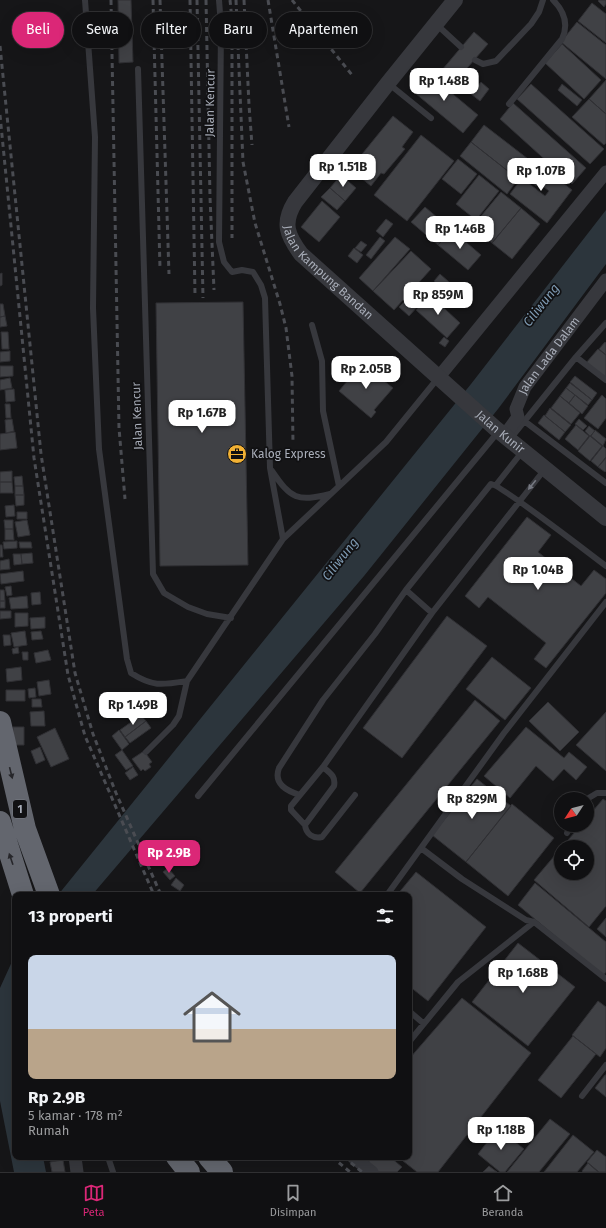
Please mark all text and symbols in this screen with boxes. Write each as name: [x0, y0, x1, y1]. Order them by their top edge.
chip: Beli: [12, 12, 64, 48]
chip: Sewa: [72, 12, 133, 48]
chip: Filter: [141, 12, 201, 48]
chip: Baru: [209, 12, 267, 48]
chip: Apartemen: [275, 12, 372, 48]
pin: Rp 1.48B: [403, 68, 485, 102]
street label: Jalan Kencur: [202, 69, 218, 137]
text: Rp 1.48B: [419, 73, 469, 88]
pin: Rp 1.51B: [302, 154, 384, 188]
pin: Rp 1.07B: [500, 158, 582, 192]
text: Rp 1.51B: [319, 159, 367, 174]
text: Rp 1.07B: [516, 163, 566, 178]
pin: Rp 1.46B: [419, 216, 501, 250]
text: Rp 1.46B: [435, 221, 485, 236]
street label: Jalan Kampung Bandan: [281, 225, 376, 322]
water label: Ciliwung: [520, 281, 562, 329]
pin: Rp 859M: [401, 282, 475, 316]
text: Rp 859M: [413, 287, 463, 302]
street label: Jalan Lada Dalam: [516, 314, 583, 397]
pin: Rp 2.05B: [325, 356, 407, 390]
text: Rp 2.05B: [340, 361, 392, 376]
street label: Jalan Kencur: [129, 381, 145, 450]
pin: Rp 1.67B: [161, 400, 243, 434]
text: Rp 1.67B: [178, 405, 227, 420]
street label: Jalan Kunir: [473, 407, 528, 457]
office icon: Kalog Express: [226, 443, 248, 465]
place label: Kalog Express: [251, 447, 326, 461]
one-way arrow: [527, 479, 536, 490]
water label: Ciliwung: [319, 535, 361, 583]
pin: Rp 1.04B: [497, 557, 579, 591]
text: Rp 1.04B: [513, 562, 563, 577]
pin: Rp 1.49B: [92, 692, 174, 726]
text: Rp 1.49B: [108, 697, 158, 712]
one-way arrow: [9, 767, 15, 779]
pin: Rp 829M: [435, 786, 509, 820]
text: Rp 829M: [447, 791, 497, 806]
north arrow: [554, 792, 594, 832]
map controls: [554, 792, 594, 880]
road number: 1: [13, 800, 27, 818]
pin: Rp 2.9B: [132, 840, 206, 874]
button: locate: [554, 840, 594, 880]
text: Rp 2.9B: [147, 845, 191, 860]
one-way arrow: [7, 852, 13, 864]
icon: filters: [374, 905, 396, 927]
text: 13 properti: [28, 906, 113, 927]
pin: Rp 1.68B: [482, 960, 564, 994]
text: Rp 1.68B: [498, 965, 548, 980]
icon: home: [176, 981, 248, 1053]
text: Rp 2.9B: [28, 1087, 85, 1108]
text: 5 kamar · 178 m²: [28, 1108, 123, 1123]
pin: Rp 1.18B: [460, 1117, 542, 1151]
text: Rp 1.18B: [477, 1122, 525, 1137]
text: Rumah: [28, 1123, 69, 1138]
tab: Peta: [83, 1182, 105, 1219]
tab: Disimpan: [270, 1182, 317, 1219]
tab: Beranda: [482, 1182, 523, 1219]

